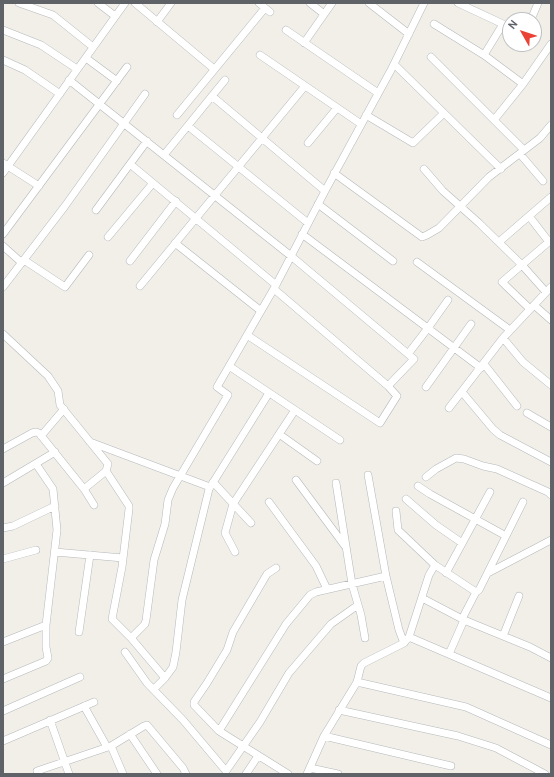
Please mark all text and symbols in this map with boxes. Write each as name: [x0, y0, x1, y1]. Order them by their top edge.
north arrow: [502, 12, 542, 52]
text: N: [506, 18, 521, 33]

